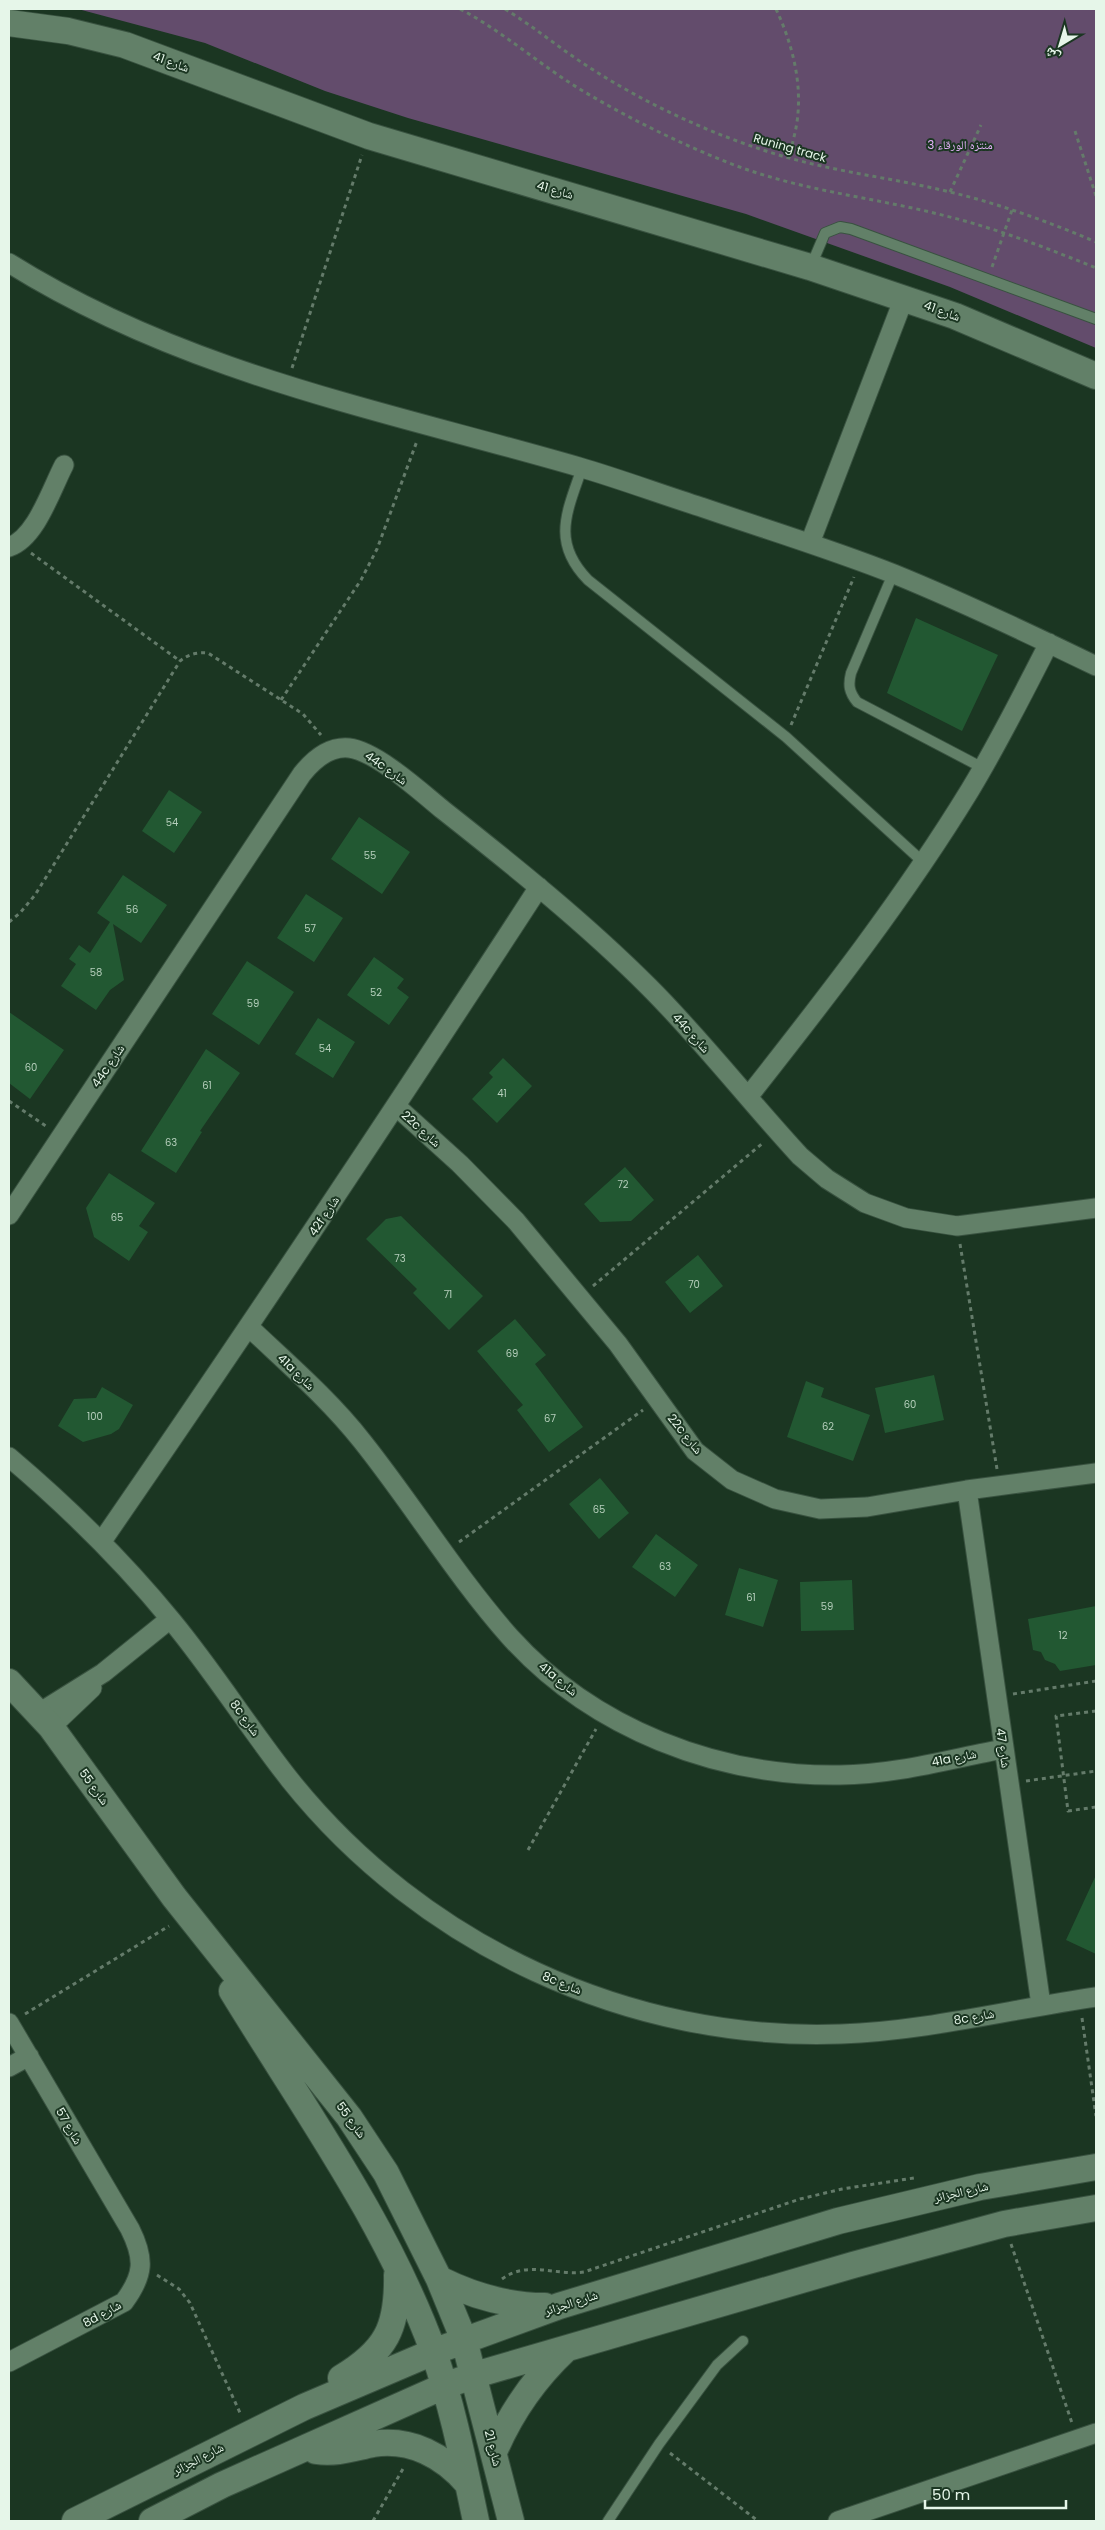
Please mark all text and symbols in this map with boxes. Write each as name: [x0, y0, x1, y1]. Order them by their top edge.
north arrow: [1035, 20, 1085, 70]
text: ش: [1040, 43, 1064, 68]
street label: شارع 41: [151, 47, 192, 76]
street label: Runing track: [752, 129, 829, 166]
park label: منتزه الورقاء 3: [927, 136, 993, 153]
street label: شارع 41: [535, 176, 576, 203]
street label: شارع 41: [922, 296, 963, 325]
street label: 44c شارع: [362, 747, 411, 788]
house number: 54: [166, 815, 178, 830]
house number: 55: [364, 848, 376, 863]
house number: 56: [126, 902, 138, 917]
house number: 57: [304, 921, 316, 936]
house number: 58: [90, 965, 102, 980]
house number: 52: [370, 985, 382, 1000]
house number: 59: [247, 996, 259, 1011]
street label: 44c شارع: [669, 1009, 714, 1056]
street label: 44c شارع: [87, 1041, 128, 1091]
house number: 54: [319, 1041, 331, 1056]
house number: 60: [25, 1060, 37, 1075]
house number: 61: [202, 1078, 212, 1093]
house number: 41: [497, 1086, 507, 1101]
street label: 22c شارع: [398, 1107, 445, 1151]
house number: 63: [165, 1135, 177, 1150]
house number: 72: [617, 1177, 629, 1192]
street label: 42f شارع: [304, 1192, 343, 1239]
house number: 65: [111, 1210, 123, 1225]
house number: 73: [394, 1251, 406, 1266]
house number: 70: [688, 1277, 700, 1292]
house number: 71: [444, 1287, 452, 1302]
house number: 69: [506, 1346, 518, 1361]
street label: 41a شارع: [274, 1350, 319, 1394]
house number: 60: [904, 1397, 916, 1412]
house number: 100: [87, 1409, 103, 1424]
street label: 22c شارع: [664, 1410, 707, 1457]
house number: 67: [544, 1411, 556, 1426]
house number: 62: [822, 1419, 834, 1434]
house number: 65: [593, 1502, 605, 1517]
house number: 63: [659, 1559, 671, 1574]
house number: 61: [746, 1590, 756, 1605]
house number: 59: [821, 1599, 833, 1614]
house number: 12: [1059, 1628, 1068, 1643]
street label: 41a شارع: [535, 1658, 581, 1700]
street label: 8c شارع: [227, 1696, 264, 1739]
street label: شارع 47: [992, 1727, 1015, 1769]
street label: 41a شارع: [930, 1745, 978, 1770]
street label: شارع 55: [75, 1765, 113, 1808]
street label: 8c شارع: [540, 1967, 584, 1998]
street label: 8c شارع: [952, 2005, 996, 2028]
street label: شارع 55: [332, 2098, 370, 2141]
street label: شارع 57: [52, 2104, 87, 2147]
street label: شارع الجزائر: [931, 2177, 990, 2206]
street label: شارع الجزائر: [541, 2286, 600, 2319]
street label: 8d شارع: [79, 2296, 124, 2331]
street label: شارع 21: [481, 2428, 506, 2468]
street label: شارع الجزائر: [168, 2438, 226, 2479]
scale bar: [925, 2478, 1066, 2510]
text: 50 m: [932, 2484, 970, 2505]

